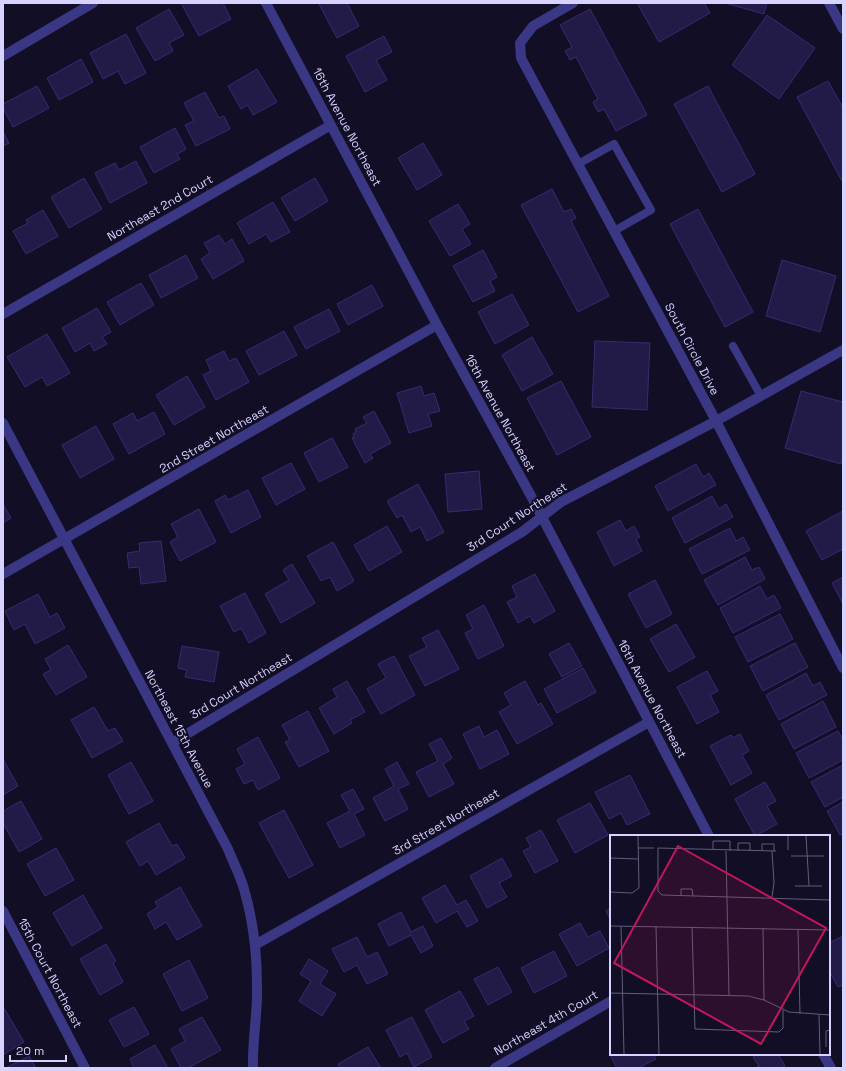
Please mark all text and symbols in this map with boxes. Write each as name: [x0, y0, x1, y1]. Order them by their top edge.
street label: 16th Avenue Northeast: [309, 65, 385, 189]
street label: Northeast 2nd Court: [104, 171, 216, 245]
street label: South Circle Drive: [661, 300, 723, 398]
street label: 16th Avenue Northeast: [461, 351, 539, 475]
street label: 2nd Street Northeast: [156, 401, 272, 477]
street label: 3rd Court Northeast: [464, 479, 570, 555]
street label: 16th Avenue Northeast: [614, 637, 690, 761]
street label: 3rd Court Northeast: [187, 649, 295, 723]
street label: Northeast 15th Avenue: [141, 667, 217, 791]
street label: 3rd Street Northeast: [390, 785, 502, 859]
inset map: [610, 835, 830, 1055]
street label: 15th Court Northeast: [14, 915, 86, 1031]
street label: Northeast 4th Court: [491, 987, 601, 1059]
scale bar: [10, 1037, 66, 1063]
text: 20 m: [16, 1043, 44, 1059]

